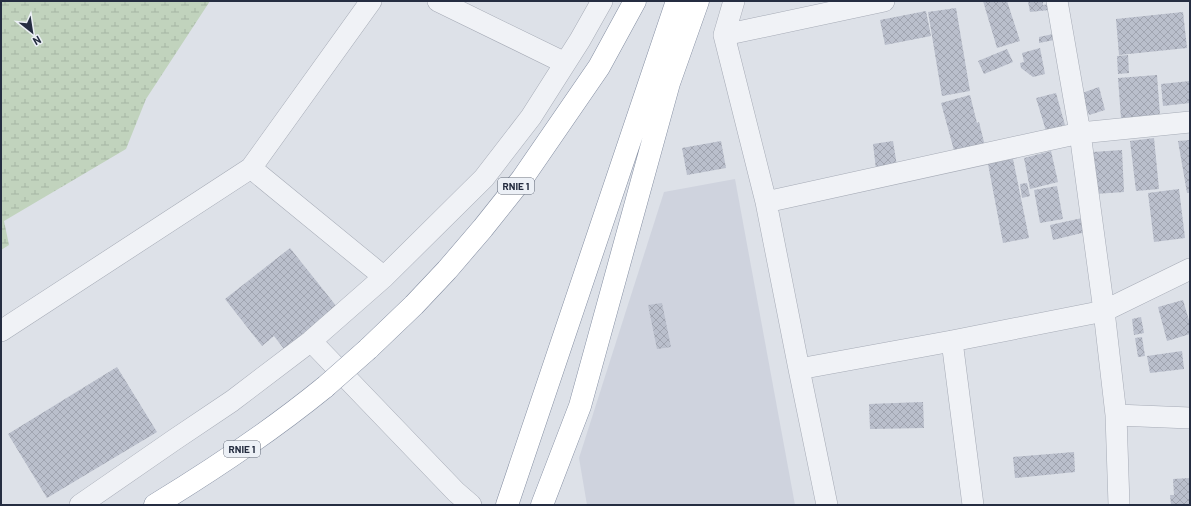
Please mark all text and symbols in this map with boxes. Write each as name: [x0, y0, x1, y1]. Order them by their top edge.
north arrow: [12, 12, 52, 52]
text: N: [31, 34, 44, 49]
road number: RNIE 1: [498, 178, 534, 194]
road number: RNIE 1: [224, 441, 260, 457]

